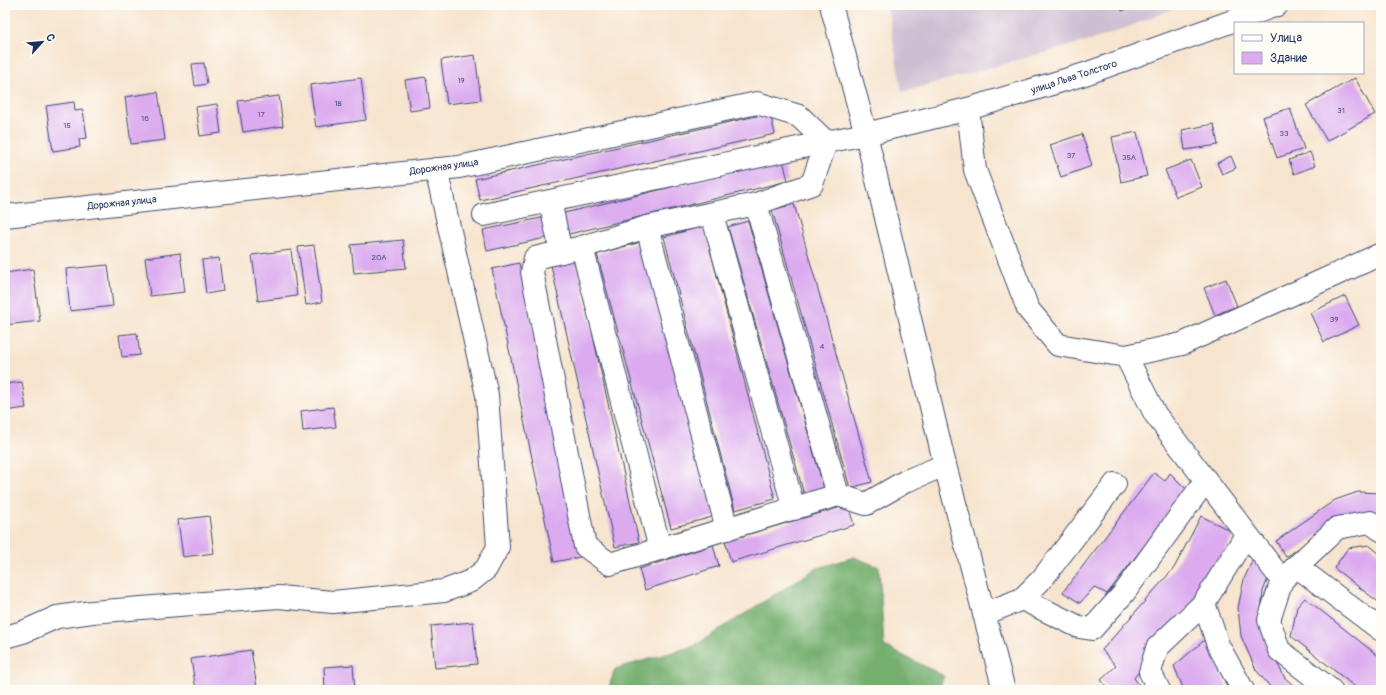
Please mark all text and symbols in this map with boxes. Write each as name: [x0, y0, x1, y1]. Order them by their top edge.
north arrow: [22, 22, 62, 62]
legend: [1234, 22, 1364, 74]
text: Улица: [1270, 31, 1302, 46]
text: С: [43, 32, 58, 44]
text: Здание: [1270, 51, 1307, 66]
street label: улица Льва Толстого: [1029, 57, 1119, 97]
house number: 19: [457, 76, 465, 85]
house number: 18: [334, 99, 342, 108]
house number: 31: [1337, 106, 1345, 115]
house number: 17: [257, 110, 265, 119]
house number: 16: [141, 114, 149, 123]
house number: 15: [63, 121, 71, 130]
house number: 33: [1280, 129, 1289, 138]
house number: 37: [1067, 151, 1076, 160]
house number: 35А: [1122, 153, 1136, 162]
street label: Дорожная улица: [408, 156, 479, 178]
street label: Дорожная улица: [86, 193, 157, 213]
house number: 20А: [371, 253, 387, 262]
house number: 39: [1330, 315, 1338, 324]
house number: 4: [820, 342, 825, 351]

